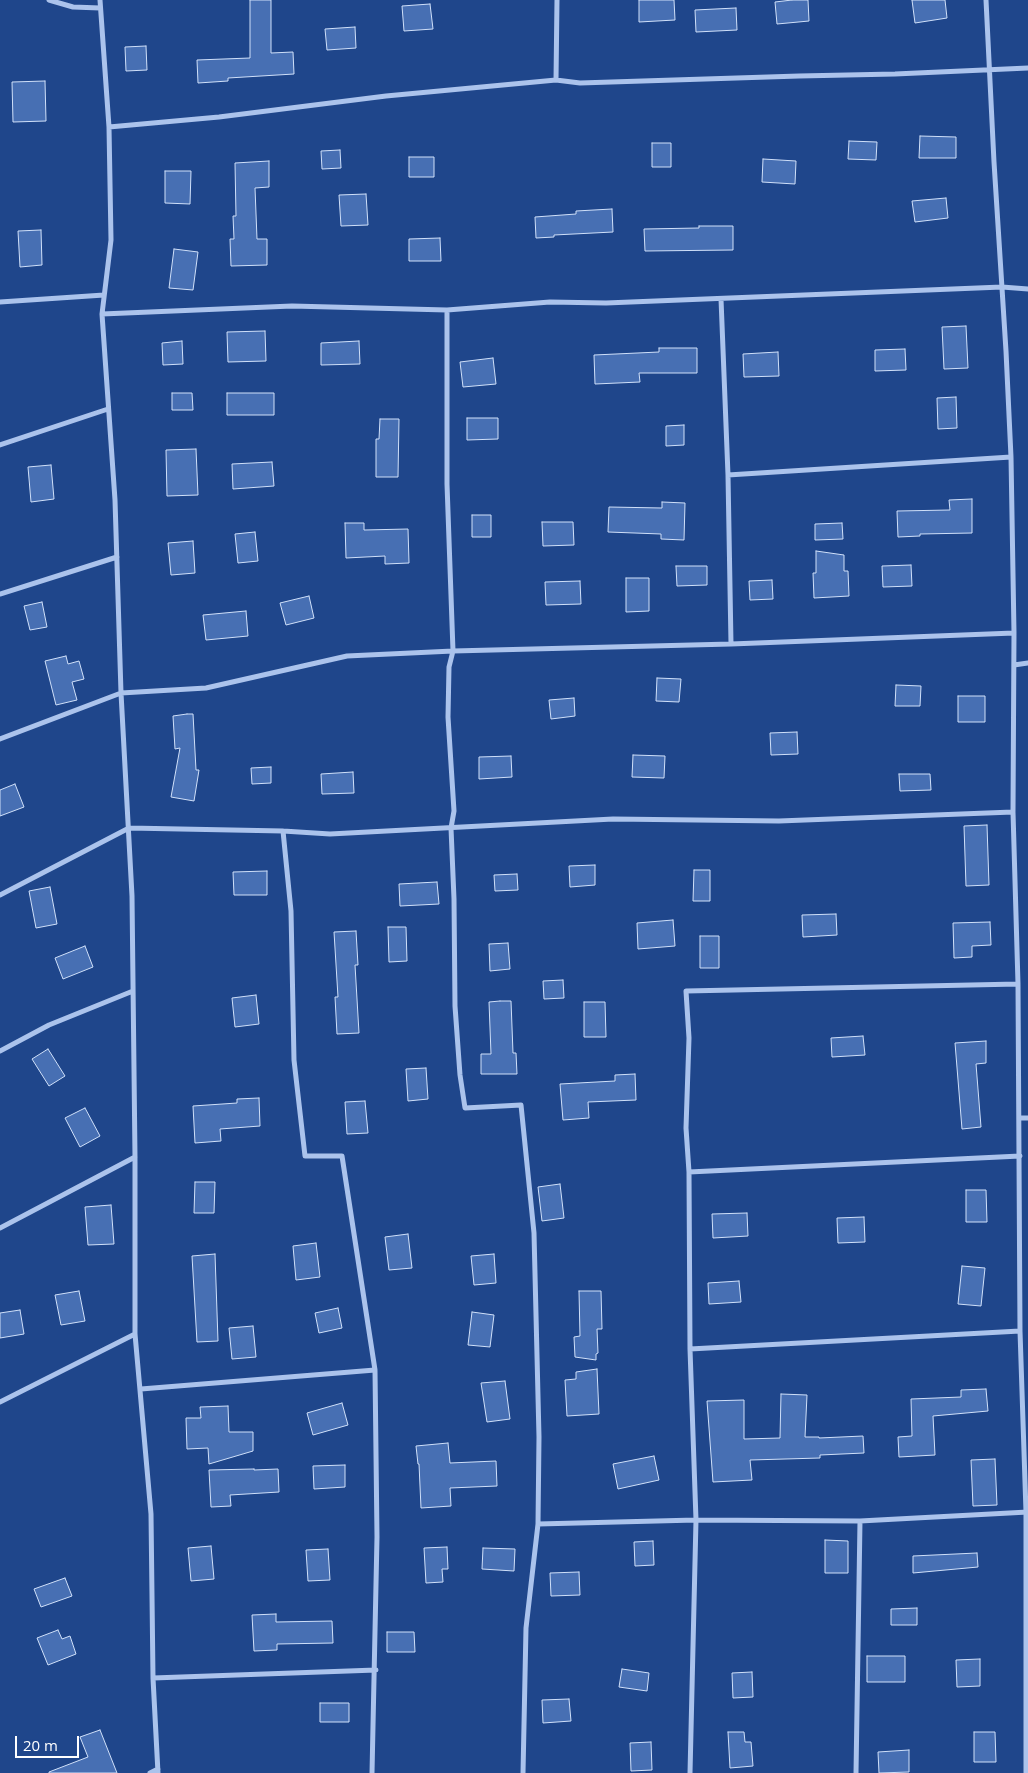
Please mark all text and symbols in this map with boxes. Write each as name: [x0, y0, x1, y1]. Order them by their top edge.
scale bar: [18, 1726, 81, 1758]
text: 20 m: [23, 1735, 58, 1755]

